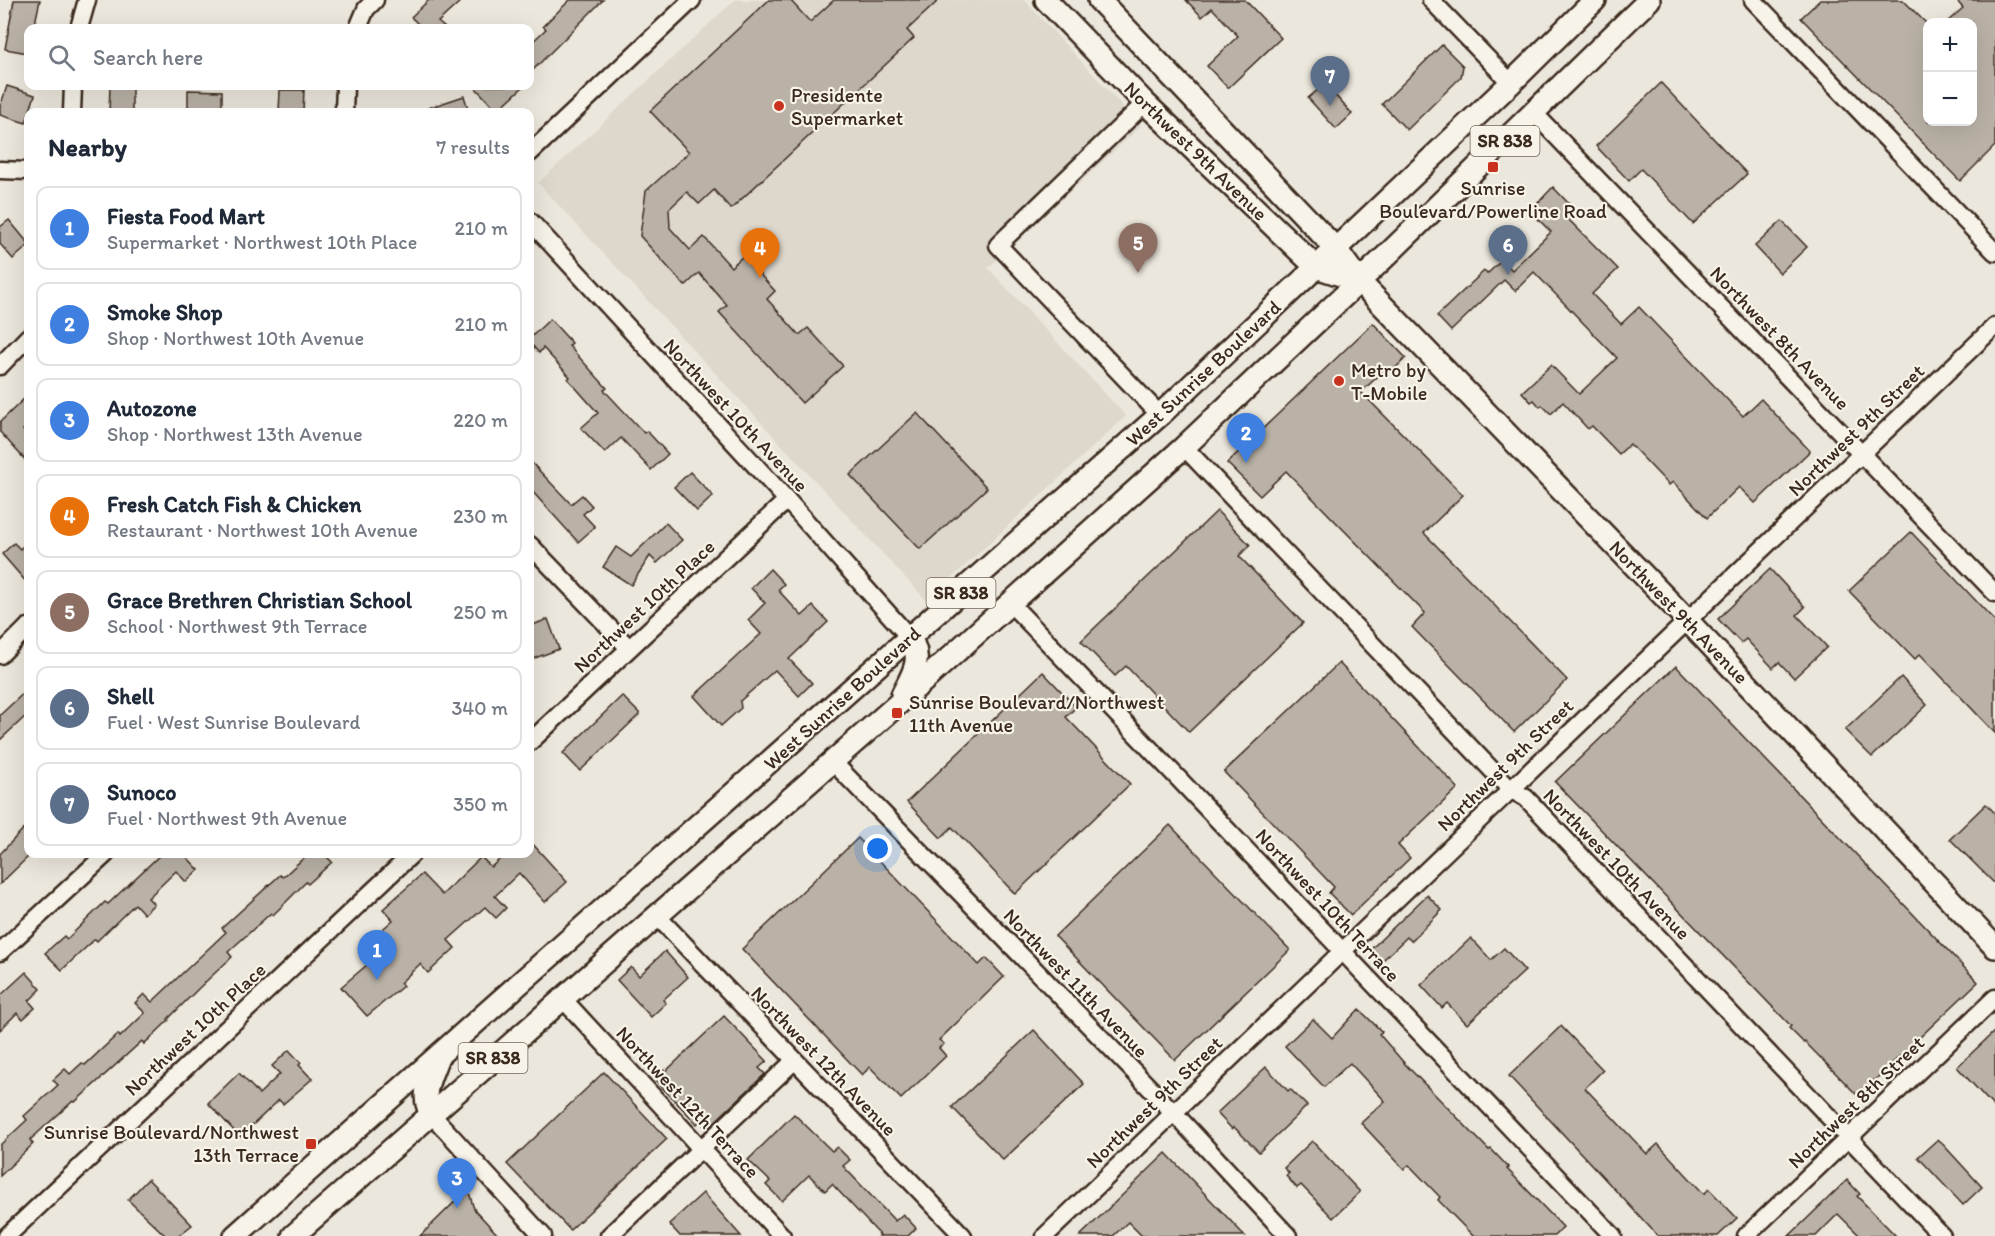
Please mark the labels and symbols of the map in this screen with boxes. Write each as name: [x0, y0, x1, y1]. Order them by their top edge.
pin: 7: [1310, 57, 1350, 106]
street label: Northwest 9th Avenue: [1119, 76, 1273, 226]
place label: Presidente Supermarket: [791, 83, 903, 130]
marker: Presidente Supermarket: [772, 99, 786, 113]
road number: SR 838: [1470, 126, 1540, 156]
marker: Sunrise Boulevard/Powerline Road: [1486, 160, 1500, 174]
place label: Sunrise Boulevard/Powerline Road: [1379, 176, 1607, 223]
pin: 5: [1118, 224, 1158, 273]
pin: 6: [1488, 226, 1528, 275]
pin: 4: [740, 228, 780, 278]
street label: Northwest 8th Avenue: [1705, 261, 1855, 415]
street label: West Sunrise Boulevard: [1120, 295, 1286, 451]
street label: Northwest 10th Avenue: [659, 333, 813, 497]
place label: Metro by T-Mobile: [1351, 358, 1427, 405]
street label: Northwest 9th Street: [1783, 359, 1929, 501]
marker: Metro by T-Mobile: [1332, 374, 1346, 388]
pin: 2: [1226, 414, 1266, 463]
street label: Northwest 10th Place: [569, 534, 719, 678]
street label: Northwest 9th Avenue: [1604, 535, 1754, 689]
road number: SR 838: [926, 578, 996, 608]
street label: West Sunrise Boulevard: [758, 621, 926, 775]
place label: Sunrise Boulevard/Northwest 11th Avenue: [909, 690, 1164, 737]
street label: Northwest 9th Street: [1432, 694, 1578, 836]
marker: Sunrise Boulevard/Northwest 11th Avenue: [890, 706, 904, 720]
street label: Northwest 10th Avenue: [1539, 783, 1695, 945]
street label: Northwest 10th Terrace: [1251, 823, 1405, 987]
your location: [863, 834, 892, 863]
street label: Northwest 11th Avenue: [999, 903, 1153, 1063]
pin: 1: [358, 930, 397, 980]
street label: Northwest 10th Place: [120, 957, 270, 1101]
street label: Northwest 12th Avenue: [746, 981, 902, 1141]
street label: Northwest 12th Terrace: [611, 1021, 765, 1183]
street label: Northwest 8th Street: [1783, 1030, 1930, 1173]
street label: Northwest 9th Street: [1081, 1031, 1227, 1173]
road number: SR 838: [458, 1043, 528, 1073]
place label: Sunrise Boulevard/Northwest 13th Terrace: [44, 1120, 299, 1167]
marker: Sunrise Boulevard/Northwest 13th Terrace: [304, 1137, 318, 1151]
pin: 3: [438, 1158, 476, 1208]

